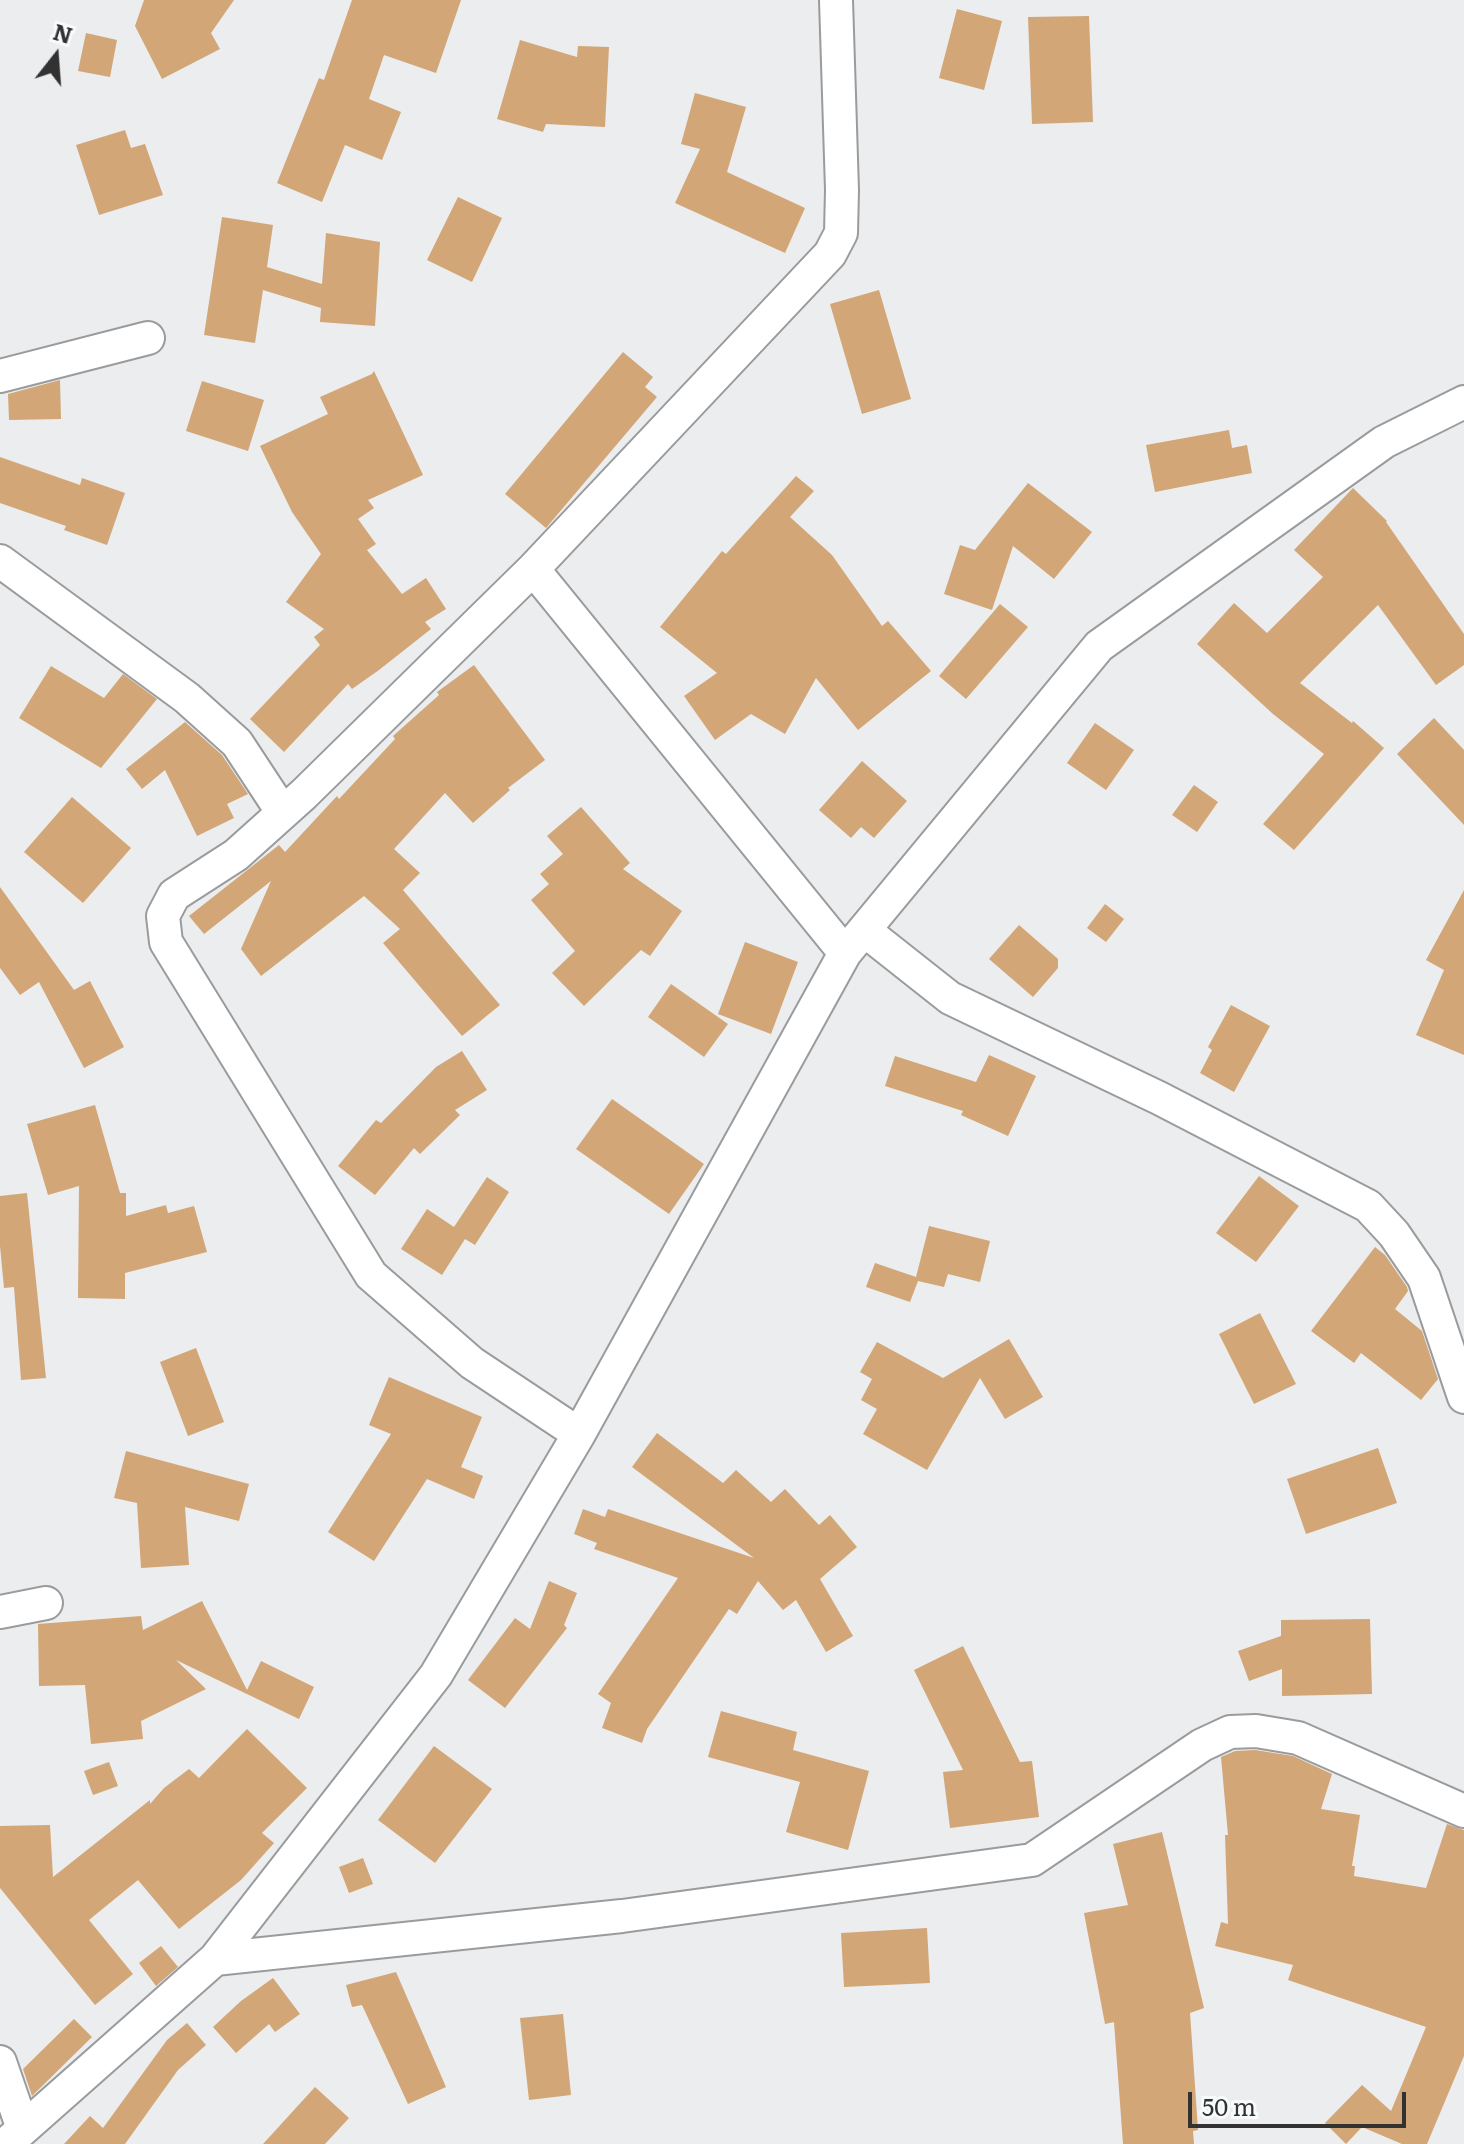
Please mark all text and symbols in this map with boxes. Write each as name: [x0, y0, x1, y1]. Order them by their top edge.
text: N: [50, 14, 77, 51]
north arrow: [16, 16, 96, 96]
scale bar: [1192, 2076, 1410, 2126]
text: 50 m: [1202, 2088, 1256, 2123]

